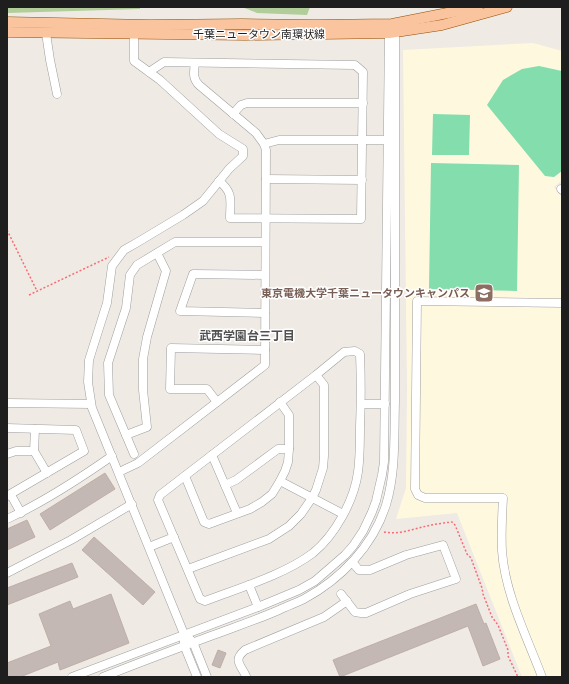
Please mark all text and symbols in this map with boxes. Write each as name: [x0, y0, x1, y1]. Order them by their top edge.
street label: 千葉ニュータウン南環状線: [193, 28, 325, 41]
school or university icon: 東京電機大学千葉ニュータウンキャンパス: [473, 282, 495, 304]
place label: 東京電機大学千葉ニュータウンキャンパス: [261, 287, 470, 300]
district label: 武西学園台三丁目: [199, 329, 295, 343]

